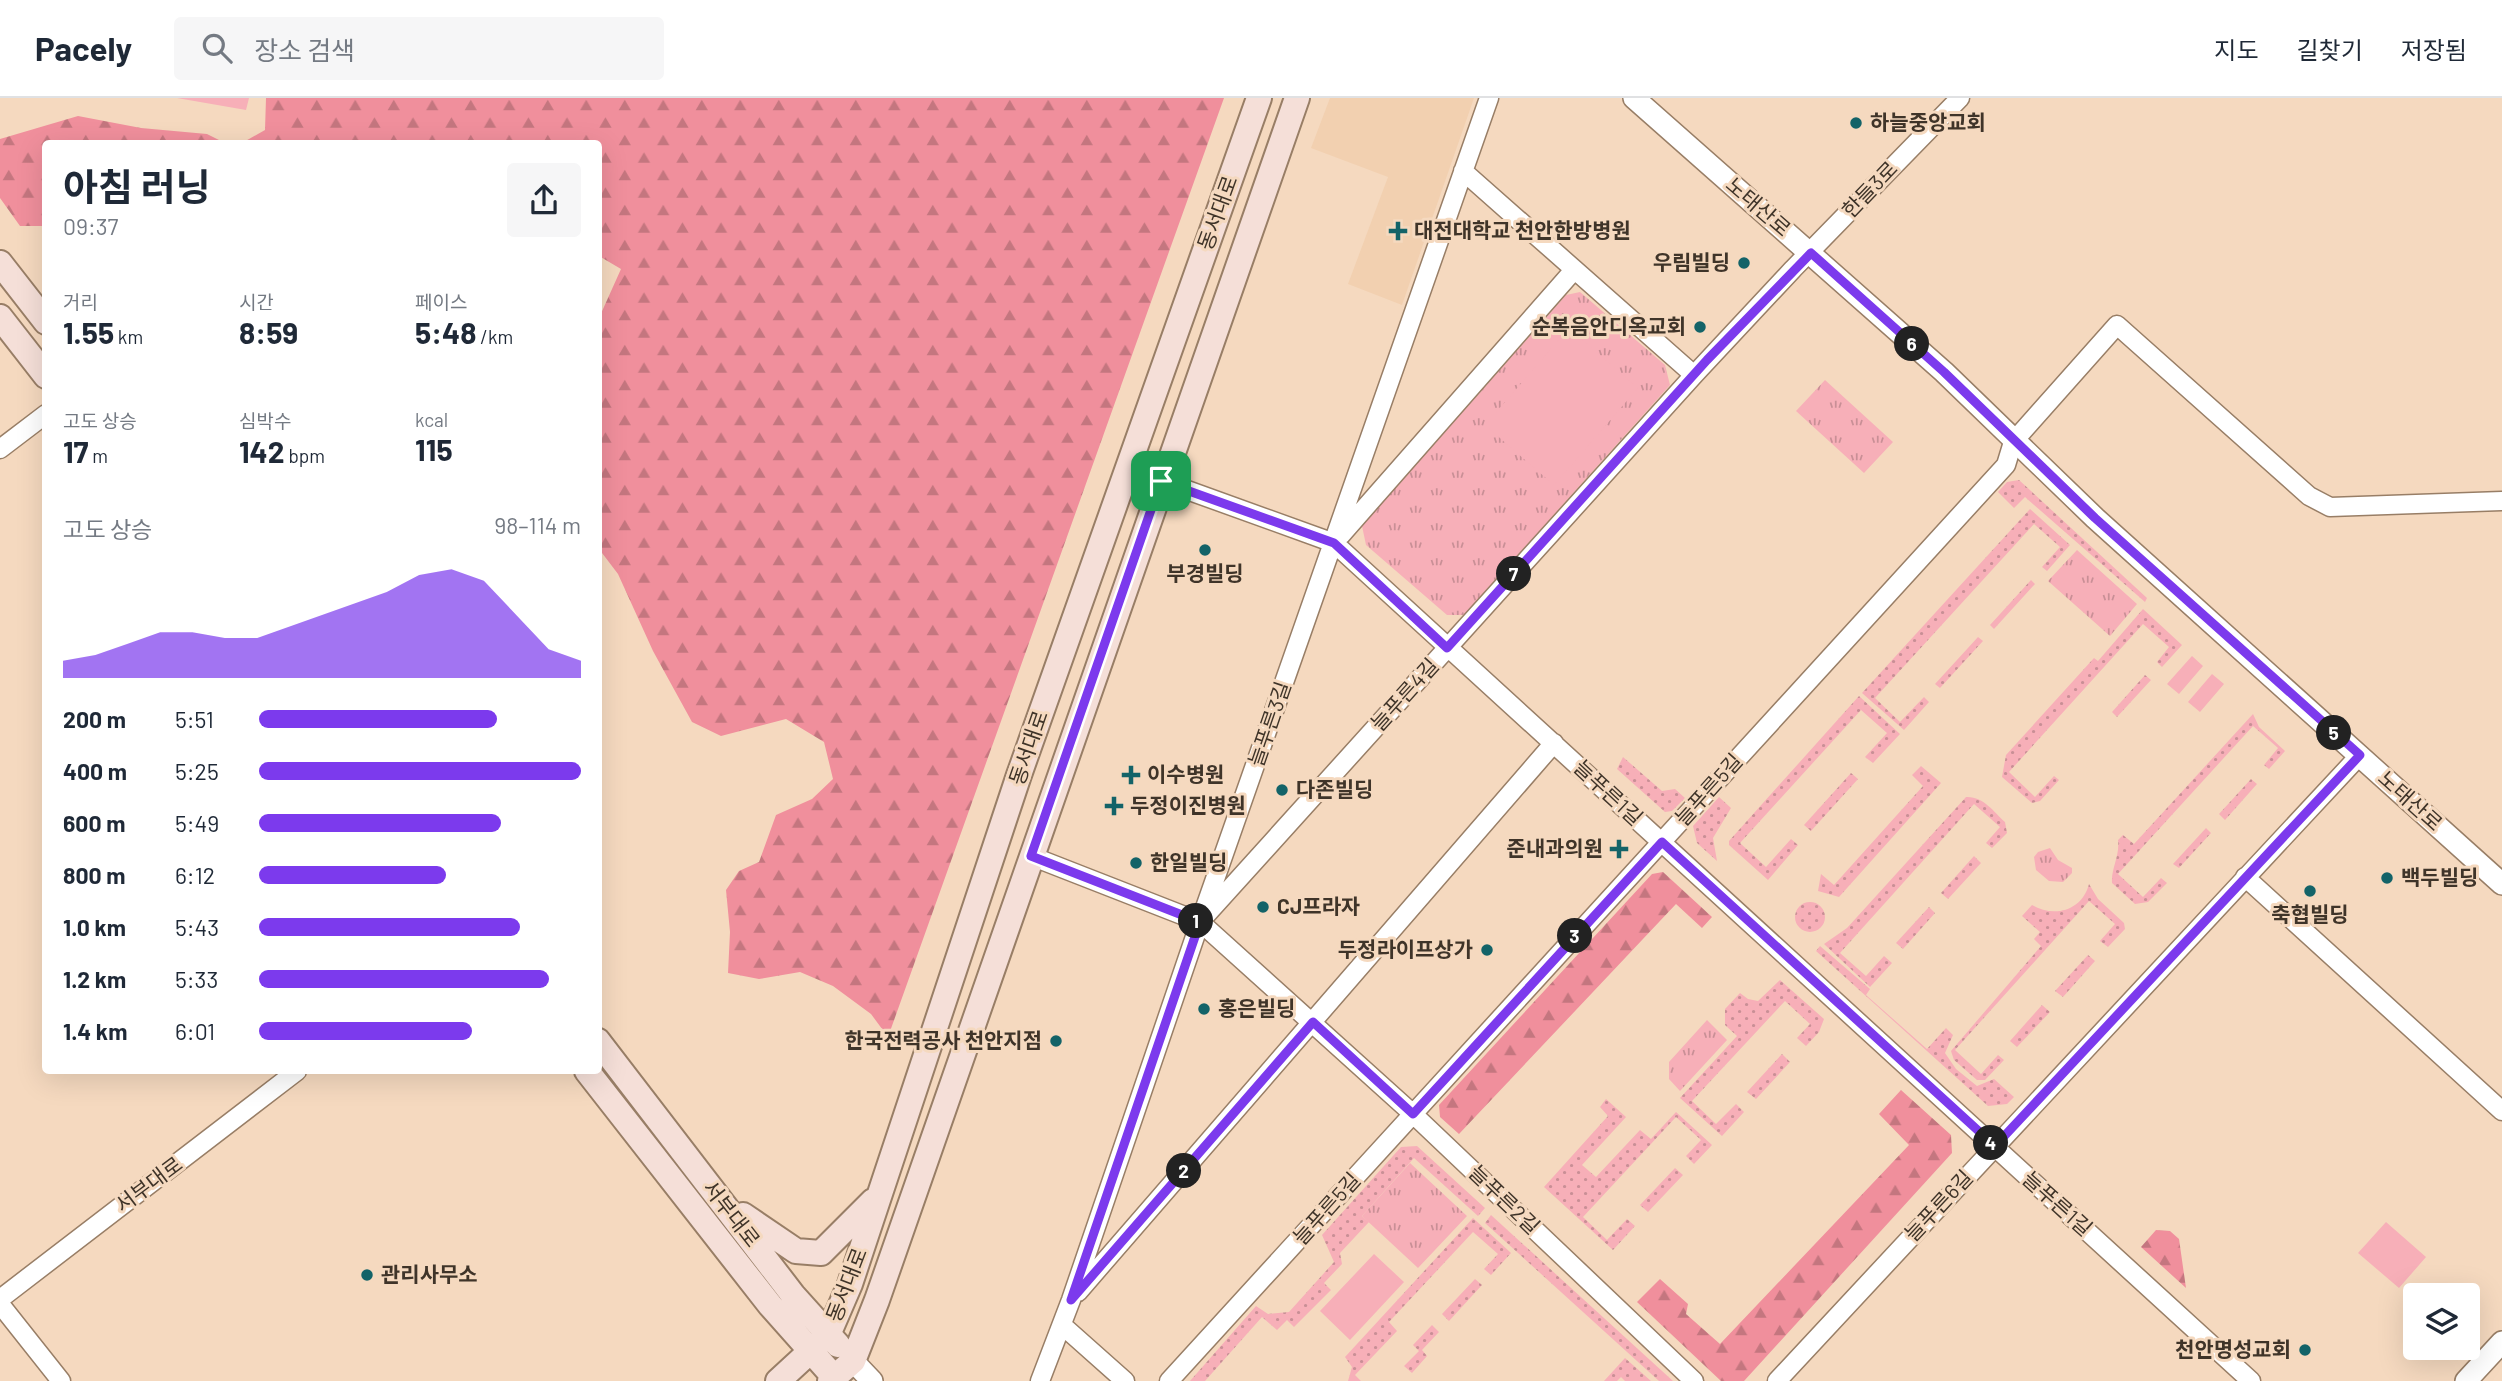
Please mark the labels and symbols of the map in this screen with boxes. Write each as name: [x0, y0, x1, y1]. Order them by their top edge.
place label: 하늘중앙교회: [1870, 109, 1986, 134]
marker: 하늘중앙교회: [1848, 115, 1864, 131]
street label: 한들3로: [1836, 156, 1902, 222]
street label: 노태산로: [1722, 171, 1796, 241]
street label: 동서대로: [1192, 172, 1242, 253]
place label: 대전대학교 천안한방병원: [1414, 217, 1631, 242]
marker: 대전대학교 천안한방병원: [1388, 221, 1408, 241]
place label: 우림빌딩: [1653, 249, 1730, 274]
marker: 우림빌딩: [1736, 255, 1752, 271]
place label: 순복음안디옥교회: [1531, 313, 1686, 338]
marker: 순복음안디옥교회: [1692, 319, 1708, 335]
pin: 6: [1895, 327, 1930, 362]
pin: [1131, 451, 1191, 511]
marker: 부경빌딩: [1197, 542, 1213, 558]
pin: 7: [1496, 556, 1532, 592]
place label: 부경빌딩: [1166, 560, 1244, 585]
street label: 늘푸른4길: [1365, 653, 1443, 735]
street label: 늘푸른3길: [1242, 678, 1295, 769]
street label: 동서대로: [1003, 707, 1052, 788]
pin: 5: [2316, 716, 2352, 750]
street label: 늘푸른5길: [1669, 748, 1747, 830]
street label: 늘푸른1길: [1570, 754, 1648, 830]
place label: 이수병원: [1147, 761, 1224, 786]
marker: 이수병원: [1121, 765, 1141, 785]
street label: 노태산로: [2374, 765, 2448, 835]
place label: 다존빌딩: [1296, 776, 1373, 801]
marker: 다존빌딩: [1274, 782, 1290, 798]
place label: 두정이진병원: [1130, 792, 1246, 817]
marker: 두정이진병원: [1104, 796, 1124, 816]
place label: 준내과의원: [1506, 835, 1603, 860]
marker: 준내과의원: [1609, 839, 1629, 859]
place label: 한일빌딩: [1150, 849, 1227, 874]
marker: 한일빌딩: [1128, 855, 1144, 871]
place label: 백두빌딩: [2401, 864, 2478, 889]
marker: 백두빌딩: [2379, 870, 2395, 886]
marker: 축협빌딩: [2302, 883, 2318, 899]
place label: CJ프라자: [1277, 893, 1360, 918]
marker: CJ프라자: [1255, 899, 1271, 915]
place label: 축협빌딩: [2271, 901, 2349, 926]
pin: 1: [1178, 904, 1214, 938]
pin: 3: [1558, 918, 1592, 954]
place label: 두정라이프상가: [1338, 936, 1473, 961]
marker: 두정라이프상가: [1479, 942, 1495, 958]
place label: 홍은빌딩: [1218, 995, 1295, 1020]
marker: 홍은빌딩: [1196, 1001, 1212, 1017]
place label: 한국전력공사 천안지점: [845, 1027, 1042, 1052]
marker: 한국전력공사 천안지점: [1048, 1033, 1064, 1049]
pin: 4: [1974, 1126, 2008, 1160]
street label: 서부대로: [110, 1151, 186, 1217]
pin: 2: [1166, 1154, 1202, 1188]
street label: 늘푸른2길: [1465, 1159, 1546, 1239]
street label: 늘푸른6길: [1899, 1164, 1977, 1246]
street label: 늘푸른1길: [2018, 1165, 2098, 1240]
street label: 늘푸른5길: [1287, 1167, 1365, 1249]
street label: 서부대로: [699, 1175, 766, 1251]
street label: 동서대로: [820, 1244, 871, 1325]
place label: 관리사무소: [381, 1261, 478, 1286]
marker: 관리사무소: [359, 1267, 375, 1283]
place label: 천안명성교회: [2175, 1336, 2291, 1361]
marker: 천안명성교회: [2297, 1342, 2313, 1358]

